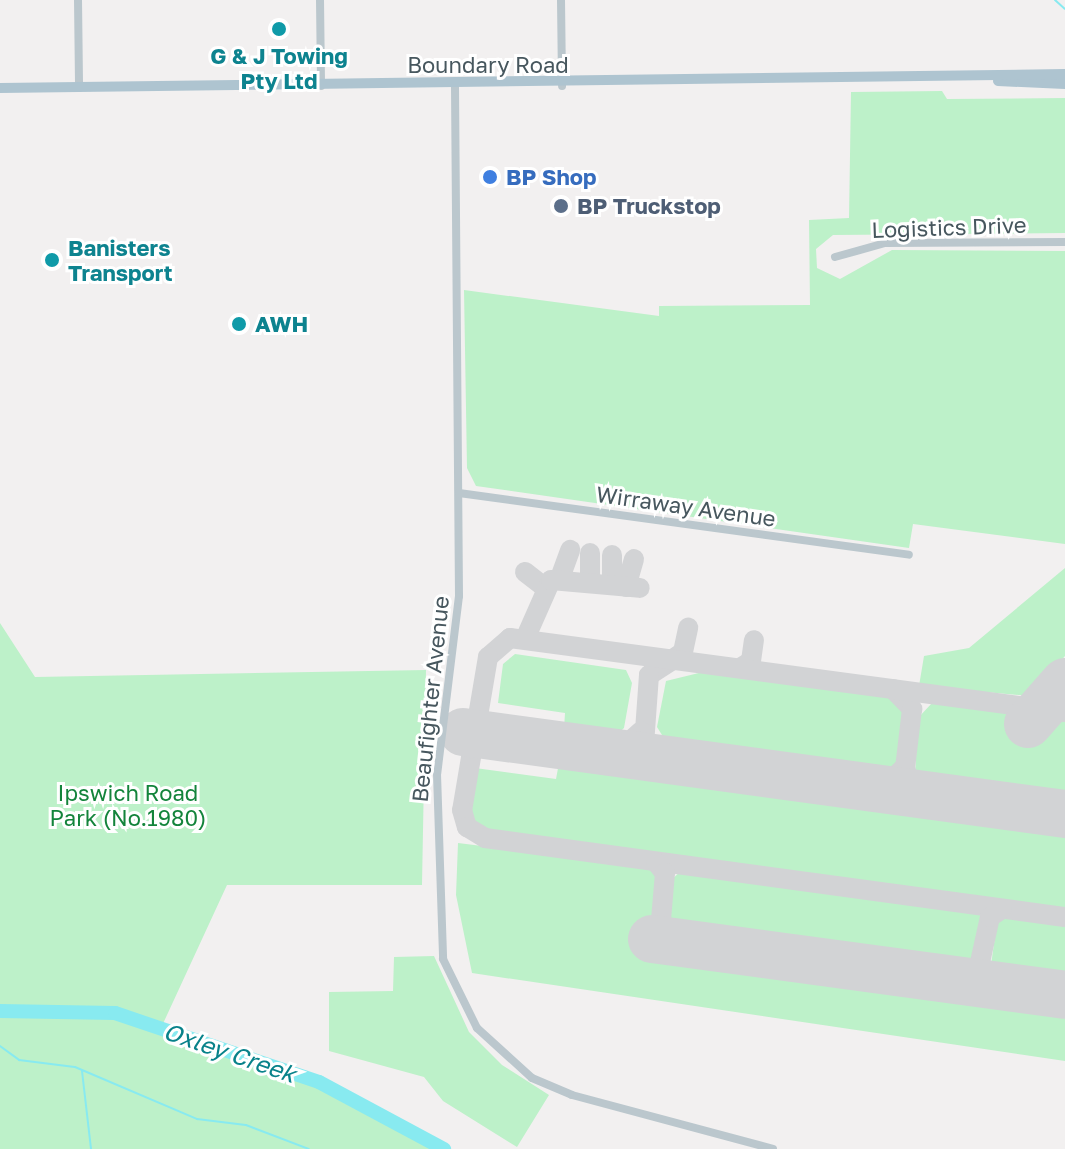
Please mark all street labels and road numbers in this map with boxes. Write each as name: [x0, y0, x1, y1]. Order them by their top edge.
street label: Boundary Road: [407, 52, 569, 78]
street label: Logistics Drive: [871, 211, 1027, 243]
street label: Wirraway Avenue: [595, 480, 777, 532]
street label: Beaufighter Avenue: [406, 595, 454, 803]

